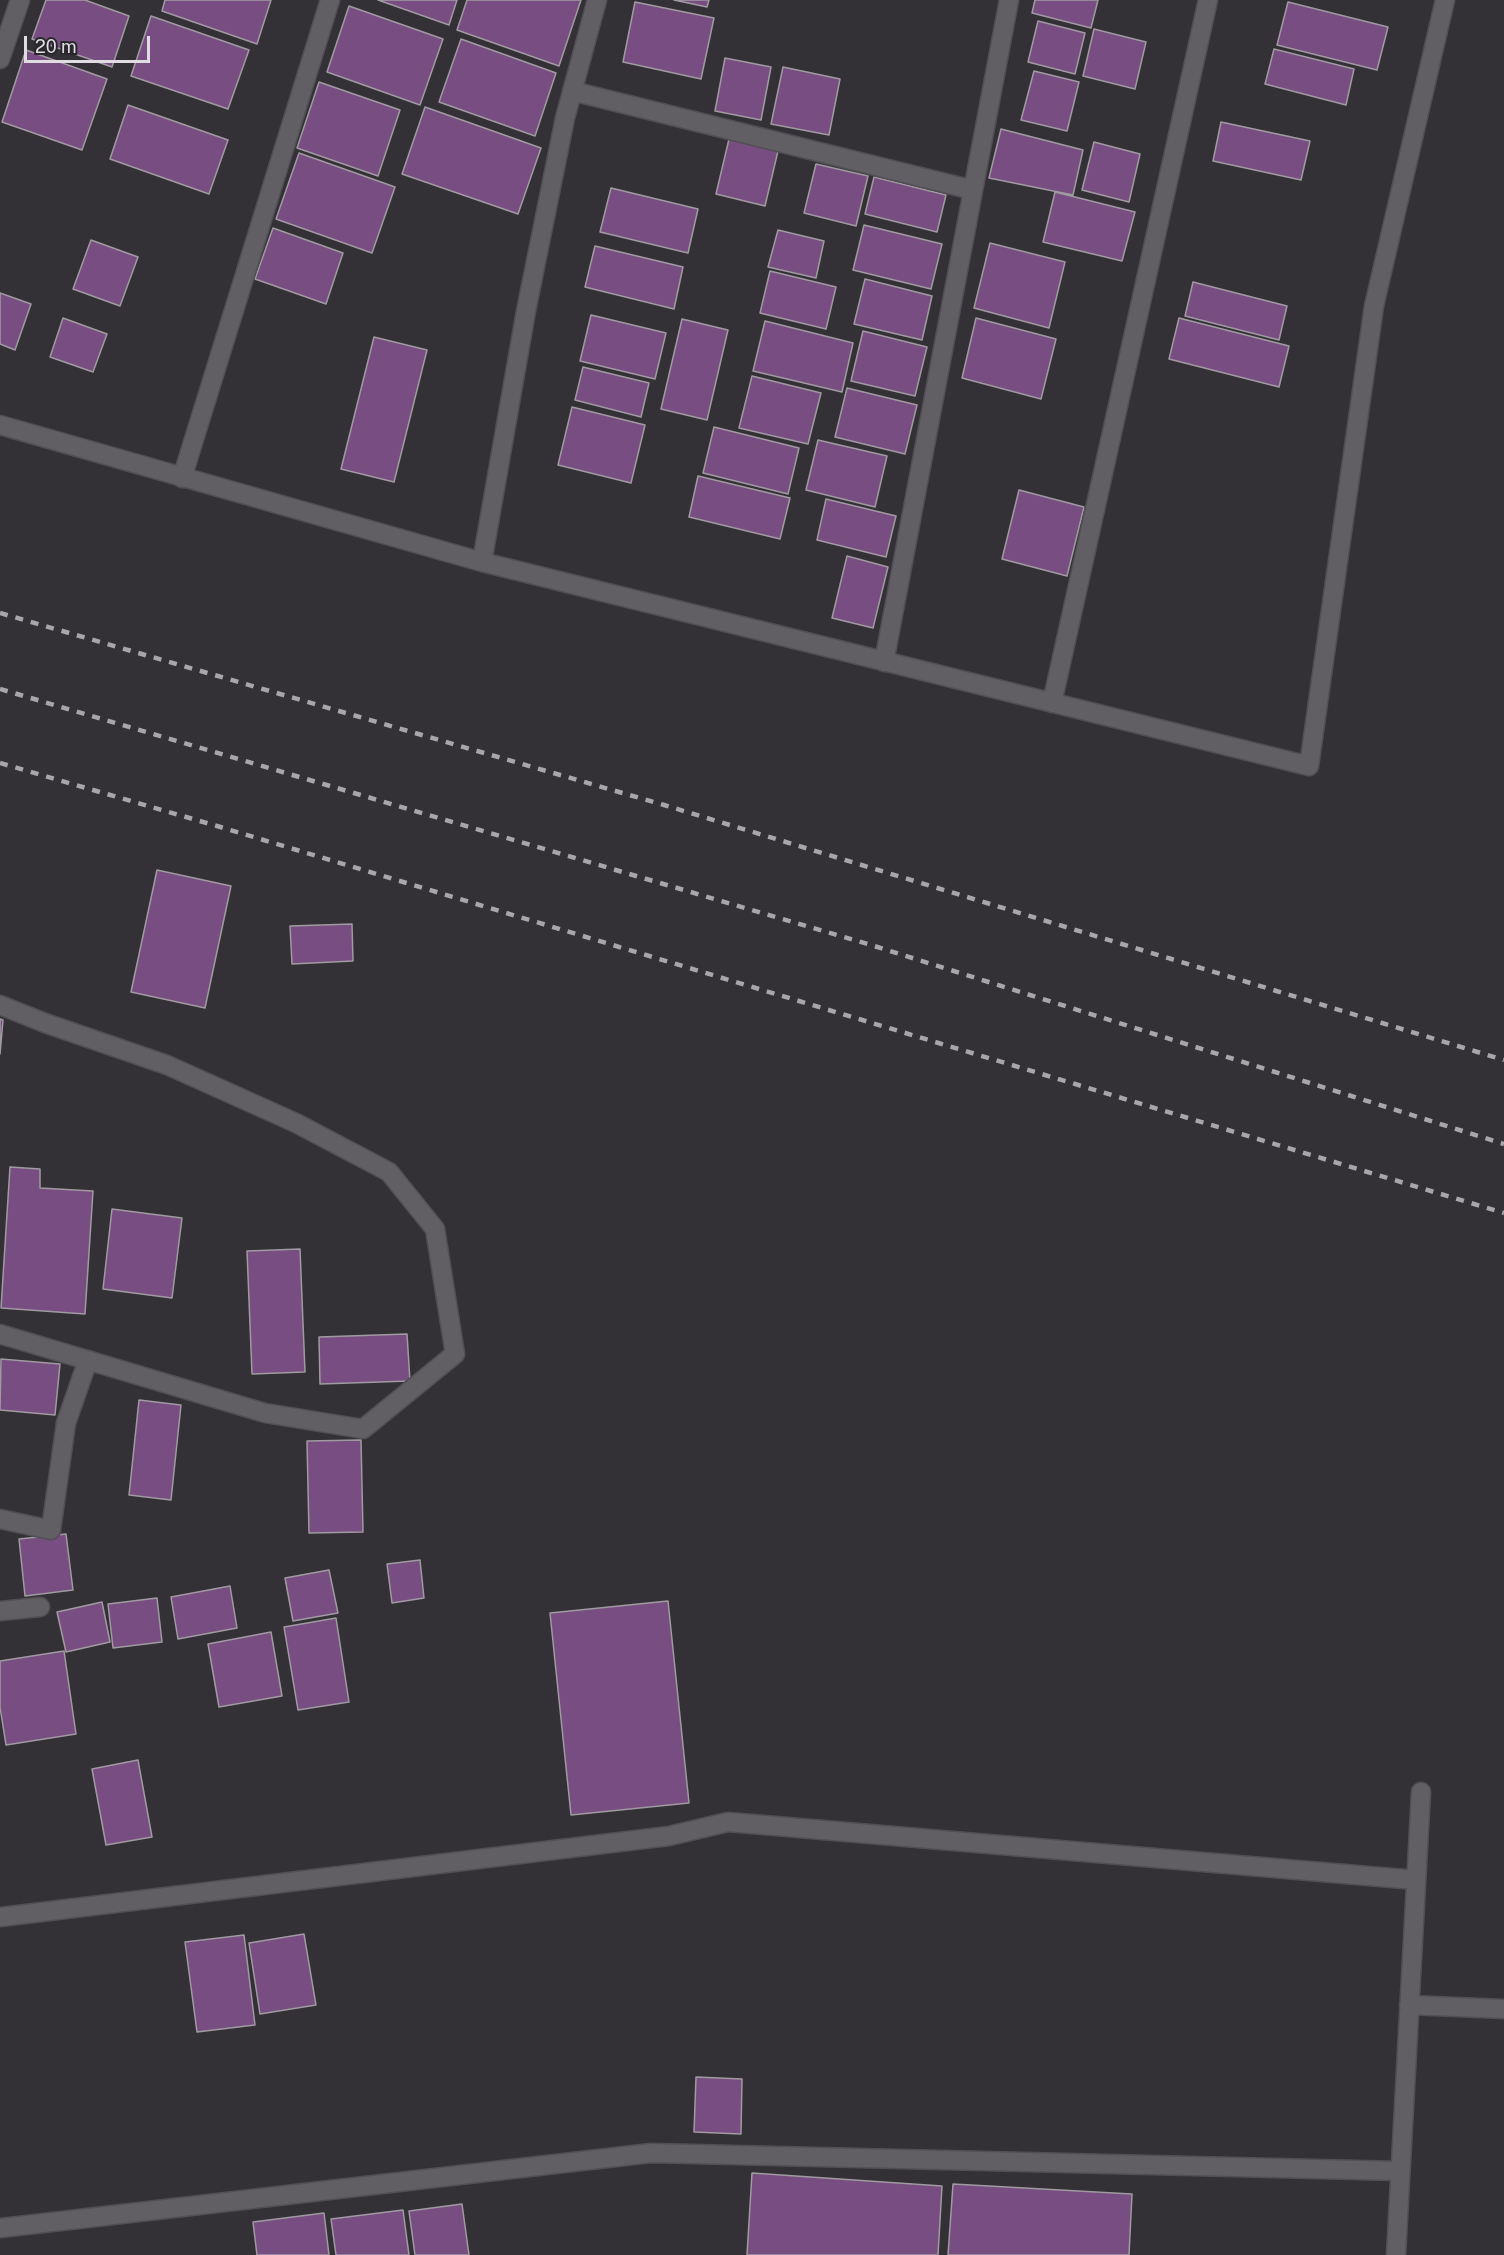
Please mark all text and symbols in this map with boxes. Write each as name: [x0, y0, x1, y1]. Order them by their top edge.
scale bar: [27, 24, 153, 62]
text: 20 m: [35, 36, 77, 57]

